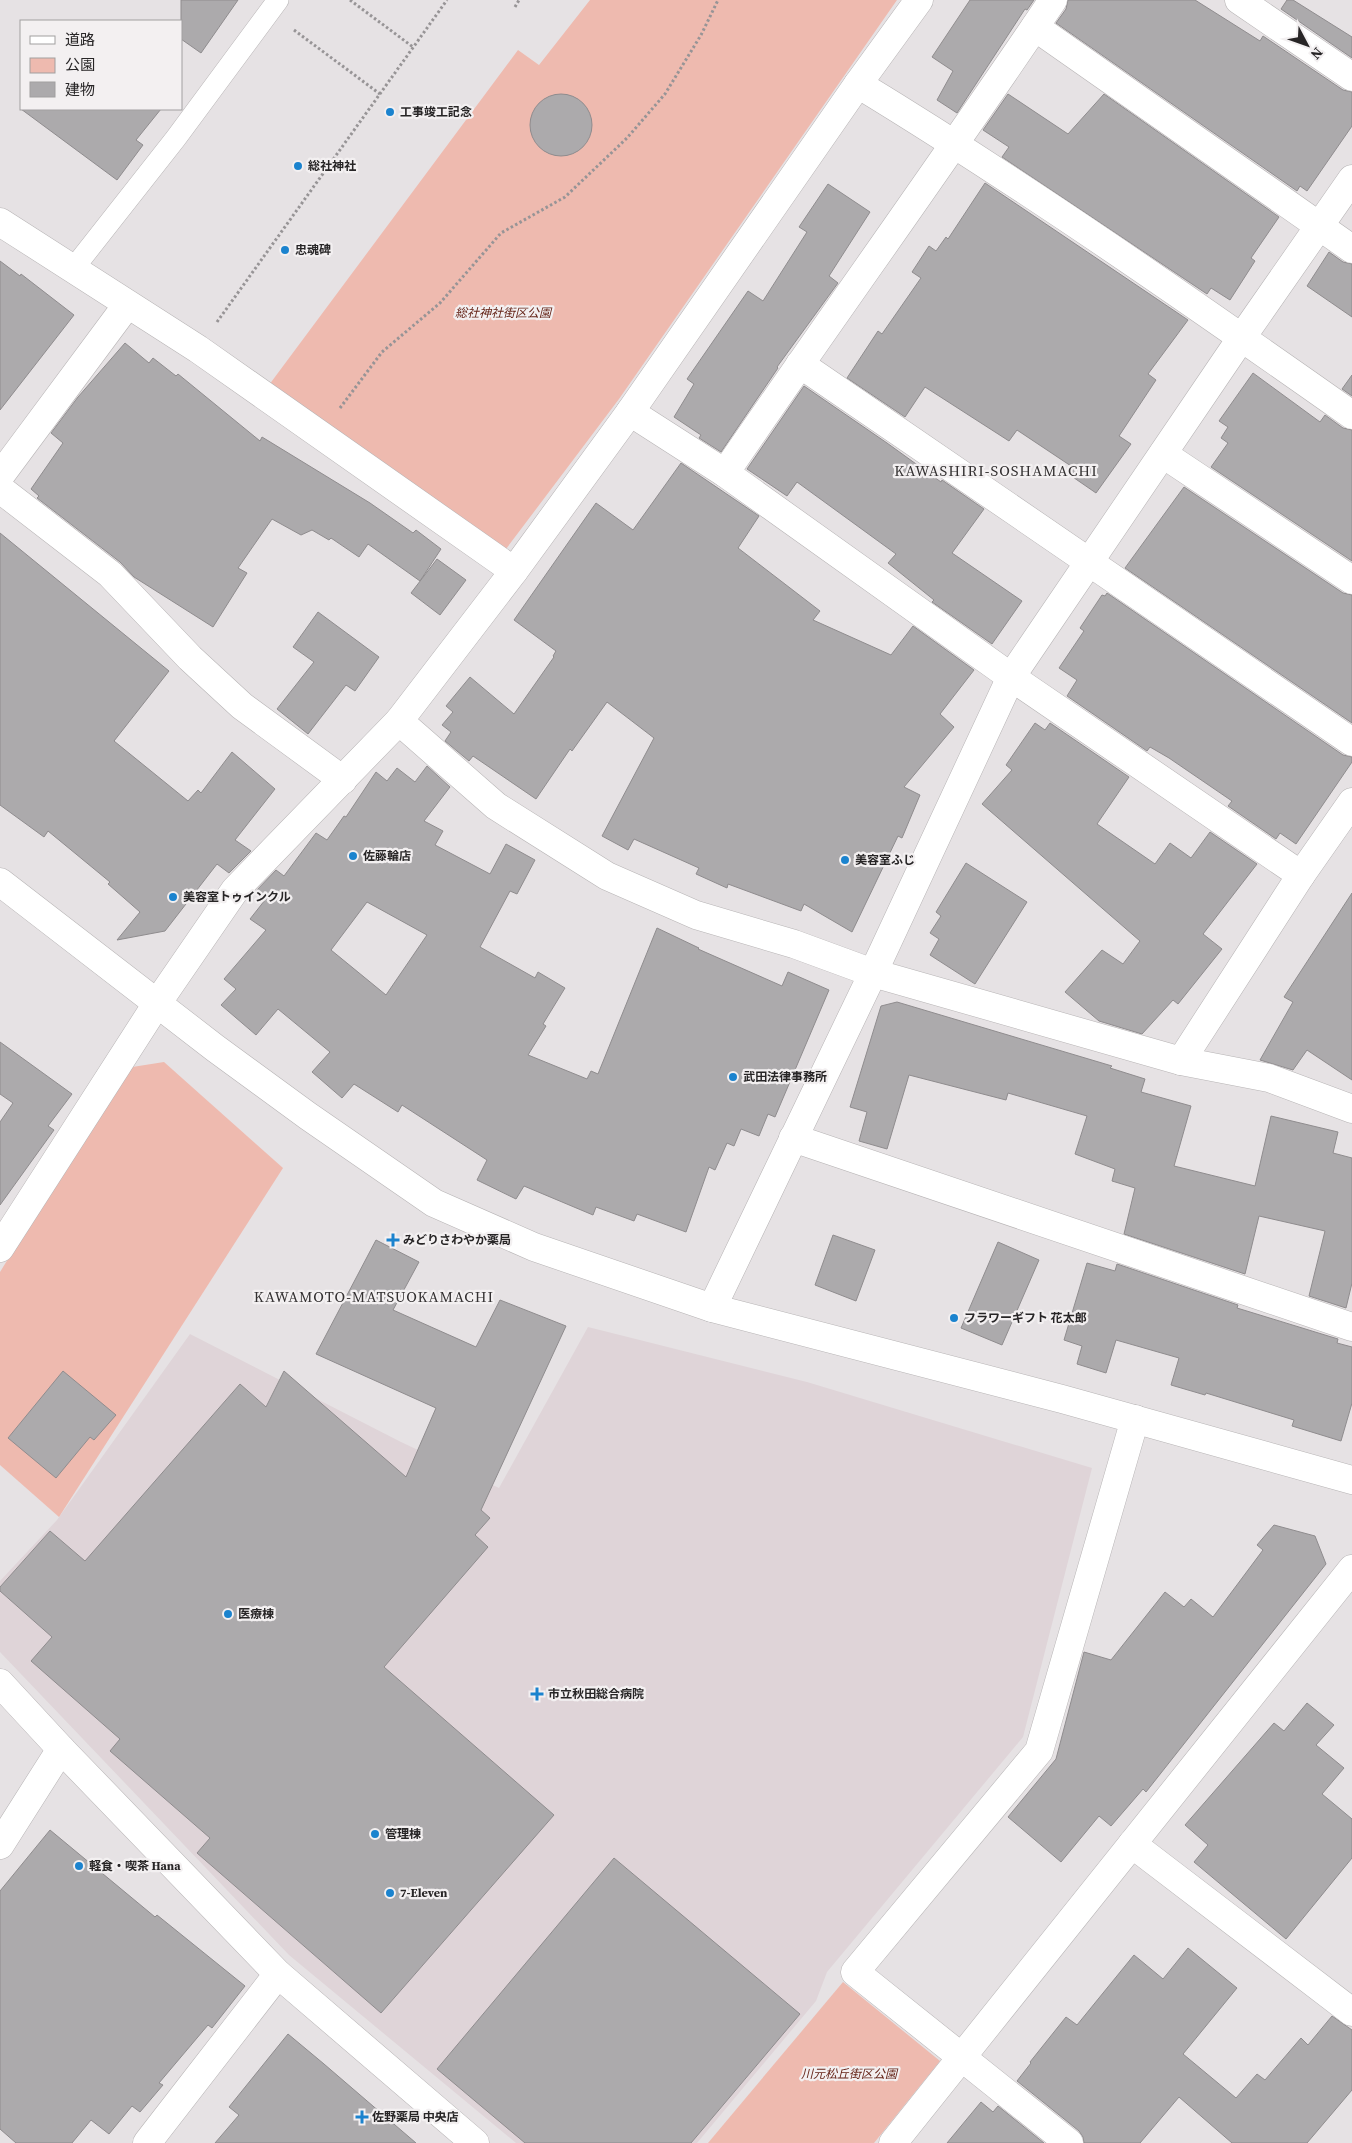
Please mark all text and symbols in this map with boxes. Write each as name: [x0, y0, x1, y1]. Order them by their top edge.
legend: [20, 20, 182, 110]
north arrow: [1282, 20, 1332, 70]
text: 道路: [65, 29, 95, 50]
text: N: [1306, 43, 1328, 64]
text: 公園: [65, 54, 95, 75]
text: 建物: [65, 79, 95, 100]
place label: 工事竣工記念: [400, 104, 472, 120]
marker: 工事竣工記念: [384, 106, 396, 118]
place label: 総社神社: [308, 158, 356, 174]
marker: 総社神社: [292, 160, 304, 172]
place label: 忠魂碑: [295, 242, 331, 258]
marker: 忠魂碑: [279, 244, 291, 256]
park label: 総社神社街区公園: [455, 305, 553, 321]
district label: KAWASHIRI-SOSHAMACHI: [894, 460, 1098, 481]
place label: 佐藤輪店: [363, 848, 411, 864]
marker: 佐藤輪店: [347, 850, 359, 862]
place label: 美容室ふじ: [855, 852, 915, 868]
marker: 美容室ふじ: [839, 854, 851, 866]
place label: 美容室トゥインクル: [183, 889, 291, 905]
marker: 美容室トゥインクル: [167, 891, 179, 903]
place label: 武田法律事務所: [743, 1069, 827, 1085]
marker: 武田法律事務所: [727, 1071, 739, 1083]
place label: みどりさわやか薬局: [403, 1232, 511, 1248]
marker: みどりさわやか薬局: [387, 1234, 399, 1246]
district label: KAWAMOTO-MATSUOKAMACHI: [254, 1286, 494, 1307]
place label: フラワーギフト 花太郎: [964, 1310, 1087, 1326]
marker: フラワーギフト 花太郎: [948, 1312, 960, 1324]
place label: 医療棟: [238, 1606, 274, 1622]
marker: 医療棟: [222, 1608, 234, 1620]
place label: 市立秋田総合病院: [548, 1686, 644, 1702]
marker: 市立秋田総合病院: [530, 1687, 544, 1701]
place label: 管理棟: [385, 1826, 421, 1842]
marker: 管理棟: [369, 1828, 381, 1840]
place label: 軽食・喫茶 Hana: [89, 1858, 181, 1874]
marker: 軽食・喫茶 Hana: [73, 1860, 85, 1872]
place label: 7-Eleven: [400, 1885, 448, 1901]
marker: 7-Eleven: [384, 1887, 396, 1899]
park label: 川元松丘街区公園: [801, 2066, 899, 2082]
place label: 佐野薬局 中央店: [372, 2109, 459, 2125]
marker: 佐野薬局 中央店: [356, 2111, 368, 2123]

